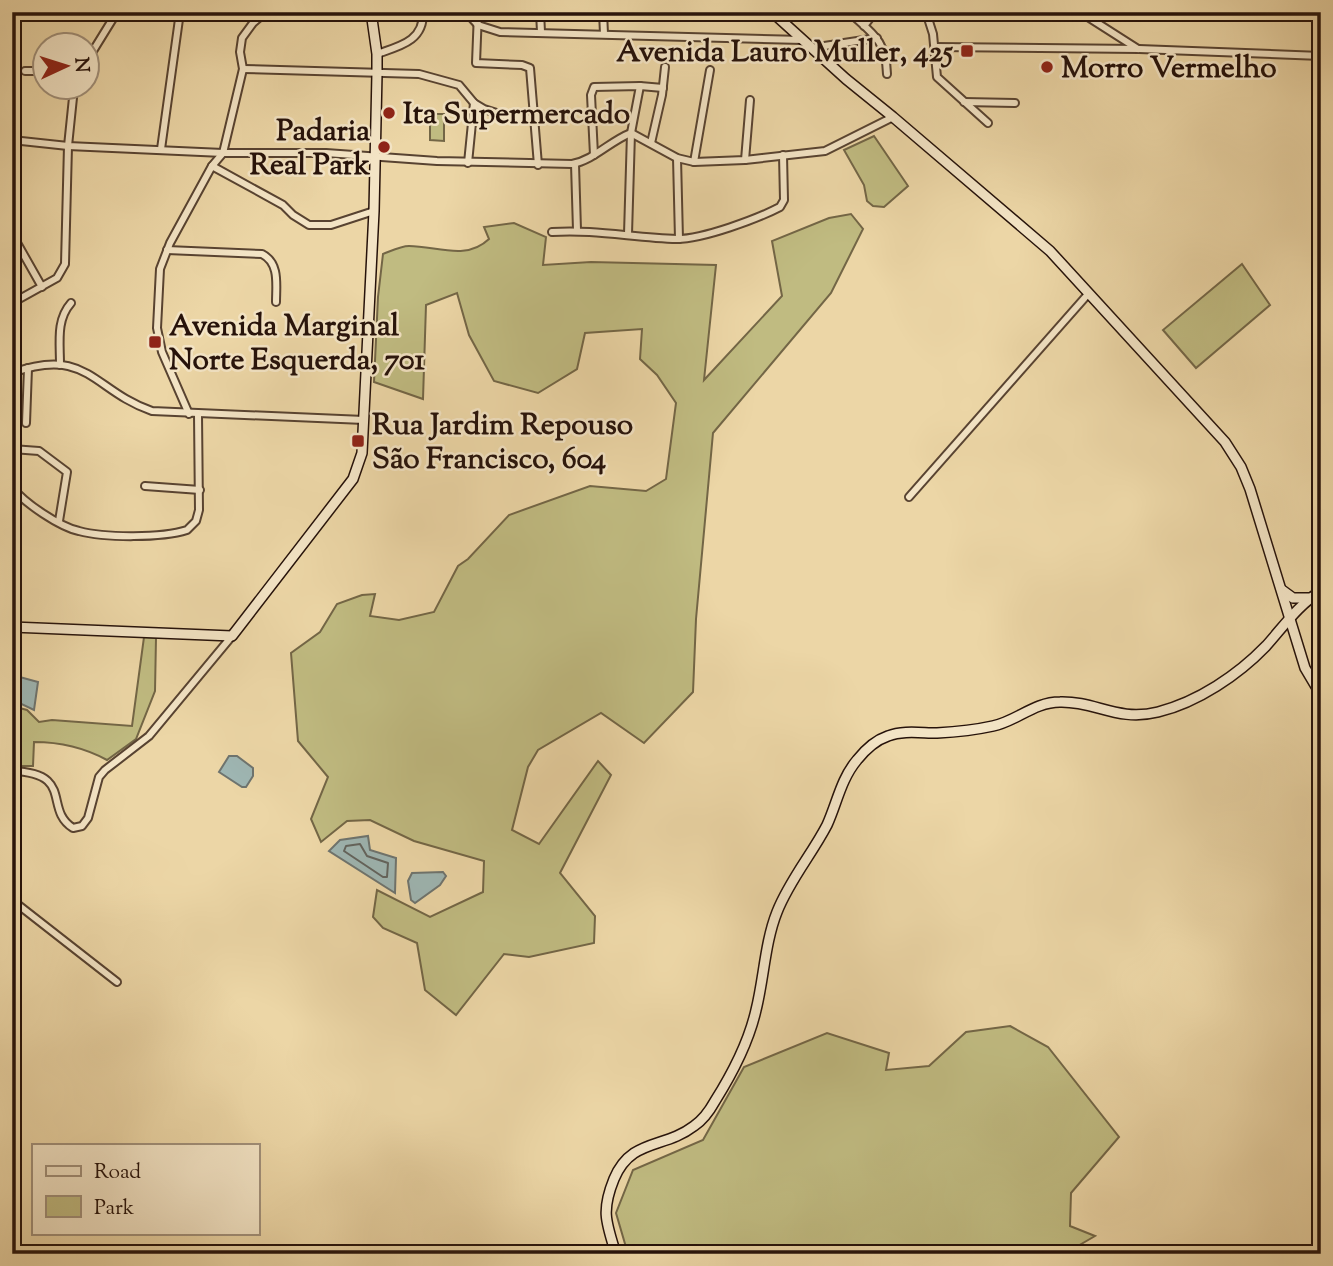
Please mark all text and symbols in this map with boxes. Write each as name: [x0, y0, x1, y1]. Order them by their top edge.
north arrow: [32, 32, 102, 102]
place label: Avenida Lauro Muller, 425: [616, 32, 954, 75]
marker: Avenida Lauro Muller, 425: [959, 43, 975, 59]
place label: Morro Vermelho: [1061, 48, 1277, 91]
text: N: [66, 56, 94, 73]
marker: Morro Vermelho: [1039, 59, 1055, 75]
place label: Ita Supermercado: [403, 94, 630, 137]
marker: Ita Supermercado: [381, 105, 397, 121]
place label: Padaria Real Park: [249, 111, 371, 188]
marker: Padaria Real Park: [376, 139, 392, 155]
place label: Avenida Marginal Norte Esquerda, 701: [169, 306, 425, 383]
marker: Avenida Marginal Norte Esquerda, 701: [147, 334, 163, 350]
place label: Rua Jardim Repouso São Francisco, 604: [372, 405, 633, 482]
marker: Rua Jardim Repouso São Francisco, 604: [350, 433, 366, 449]
legend: [32, 1144, 259, 1234]
text: Road: [94, 1158, 141, 1188]
text: Park: [94, 1194, 135, 1224]

